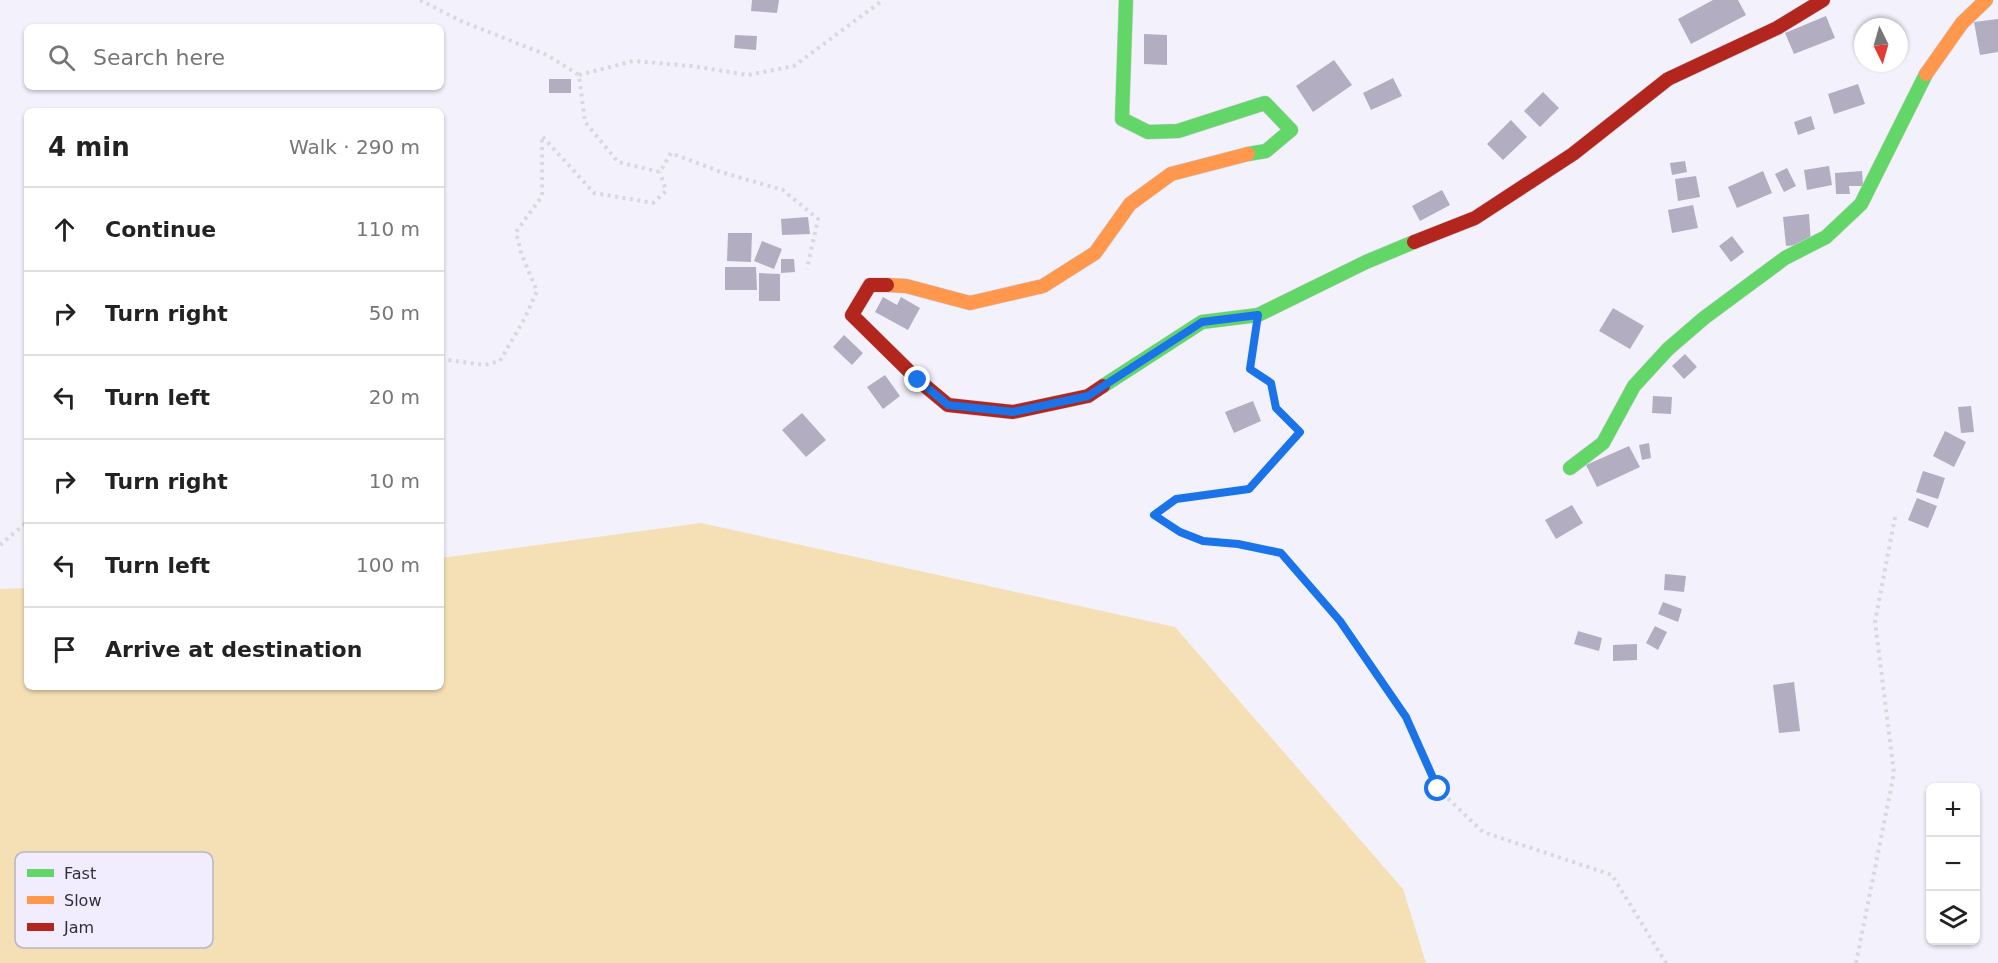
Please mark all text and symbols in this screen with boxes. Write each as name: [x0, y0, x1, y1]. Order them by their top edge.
north arrow: [1854, 18, 1908, 72]
search box: [24, 24, 444, 90]
icon: search: [45, 41, 78, 74]
text: Search here: [93, 45, 225, 70]
text: 4 min: [48, 132, 130, 162]
text: Walk · 290 m: [289, 135, 420, 159]
icon: ahead: [48, 213, 81, 246]
text: Continue: [105, 217, 216, 242]
text: 110 m: [356, 217, 420, 241]
icon: right: [48, 297, 81, 330]
text: Turn right: [105, 301, 228, 326]
text: 50 m: [369, 301, 420, 325]
route end: [904, 366, 930, 392]
icon: left: [48, 381, 81, 414]
text: Turn left: [105, 385, 210, 410]
text: 20 m: [369, 385, 420, 409]
icon: right: [48, 465, 81, 498]
text: Turn right: [105, 469, 228, 494]
text: 10 m: [369, 469, 420, 493]
icon: left: [48, 549, 81, 582]
text: Turn left: [105, 553, 210, 578]
text: 100 m: [356, 553, 420, 577]
icon: arrive: [48, 633, 81, 666]
text: Arrive at destination: [105, 637, 362, 662]
route start: [1424, 775, 1450, 801]
map controls: [1926, 783, 1980, 945]
button: +: [1926, 783, 1980, 837]
button: −: [1926, 837, 1980, 891]
legend: [15, 852, 213, 948]
text: Fast: [64, 864, 96, 883]
text: Slow: [64, 891, 101, 910]
button: layers: [1926, 891, 1980, 945]
text: Jam: [63, 918, 94, 937]

